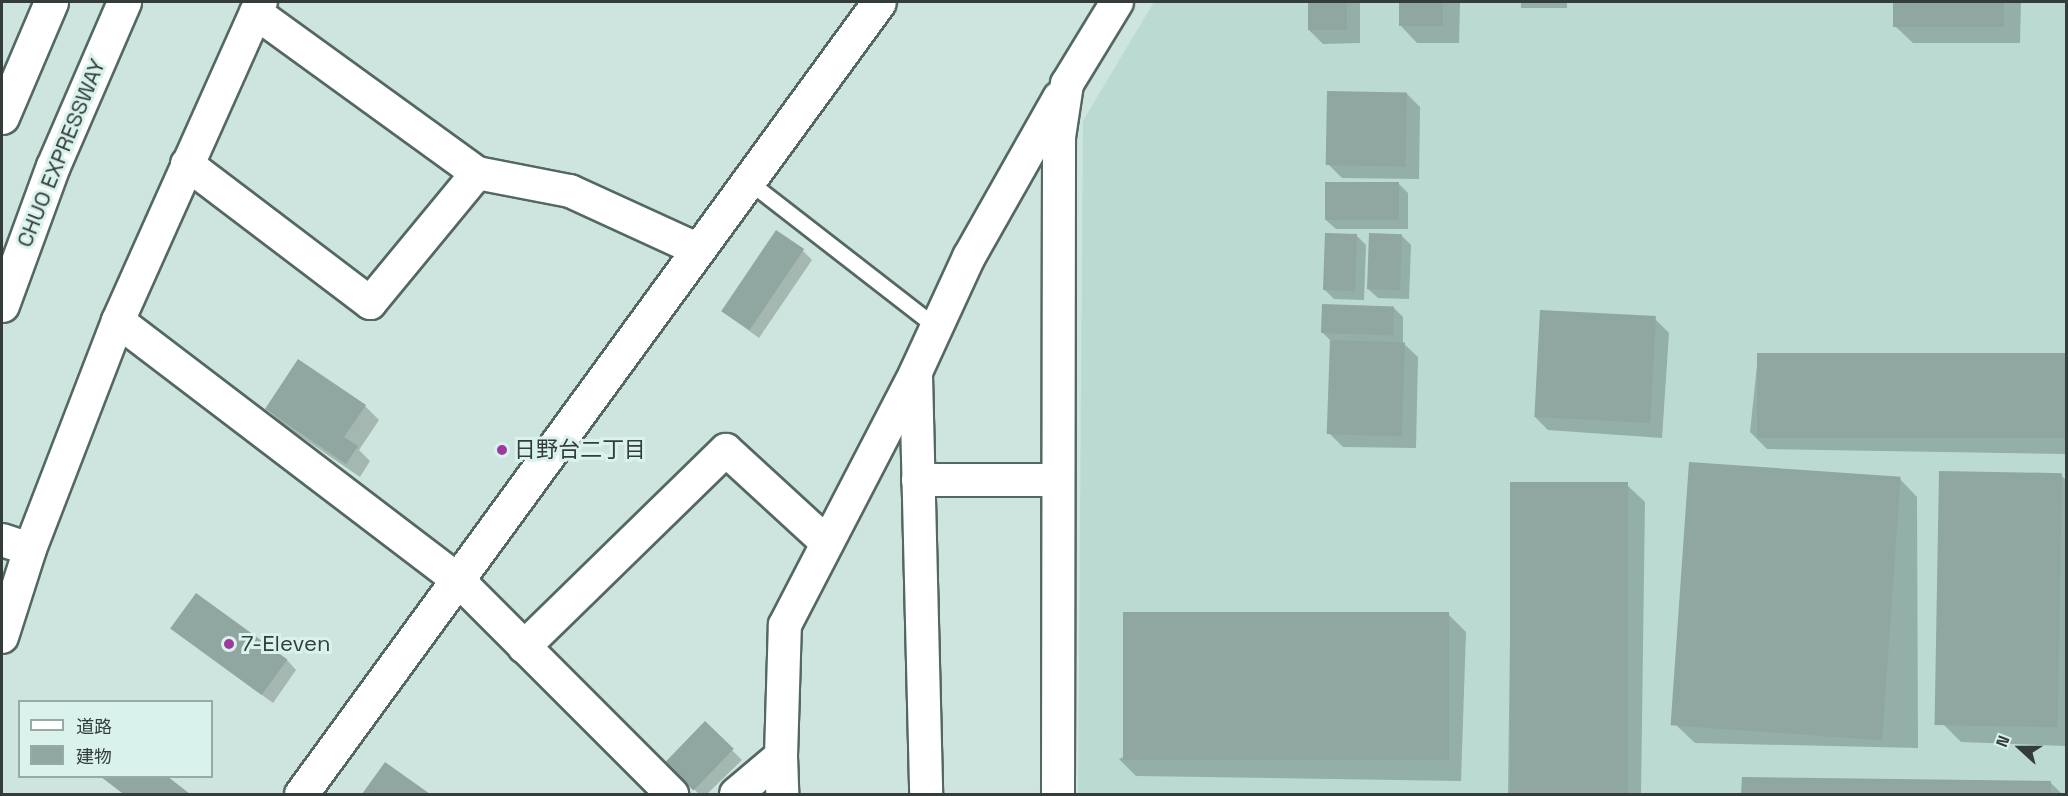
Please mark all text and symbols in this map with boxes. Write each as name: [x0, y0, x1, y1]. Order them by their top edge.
street label: CHUO EXPRESSWAY: [11, 55, 111, 251]
place label: 日野台二丁目: [514, 437, 646, 463]
marker: 日野台二丁目: [495, 443, 509, 457]
place label: 7-Eleven: [241, 631, 330, 657]
marker: 7-Eleven: [222, 637, 236, 651]
legend: [18, 700, 213, 778]
text: 道路: [76, 715, 112, 738]
north arrow: [1990, 718, 2050, 778]
text: N: [1991, 733, 2014, 750]
text: 建物: [76, 745, 112, 768]

